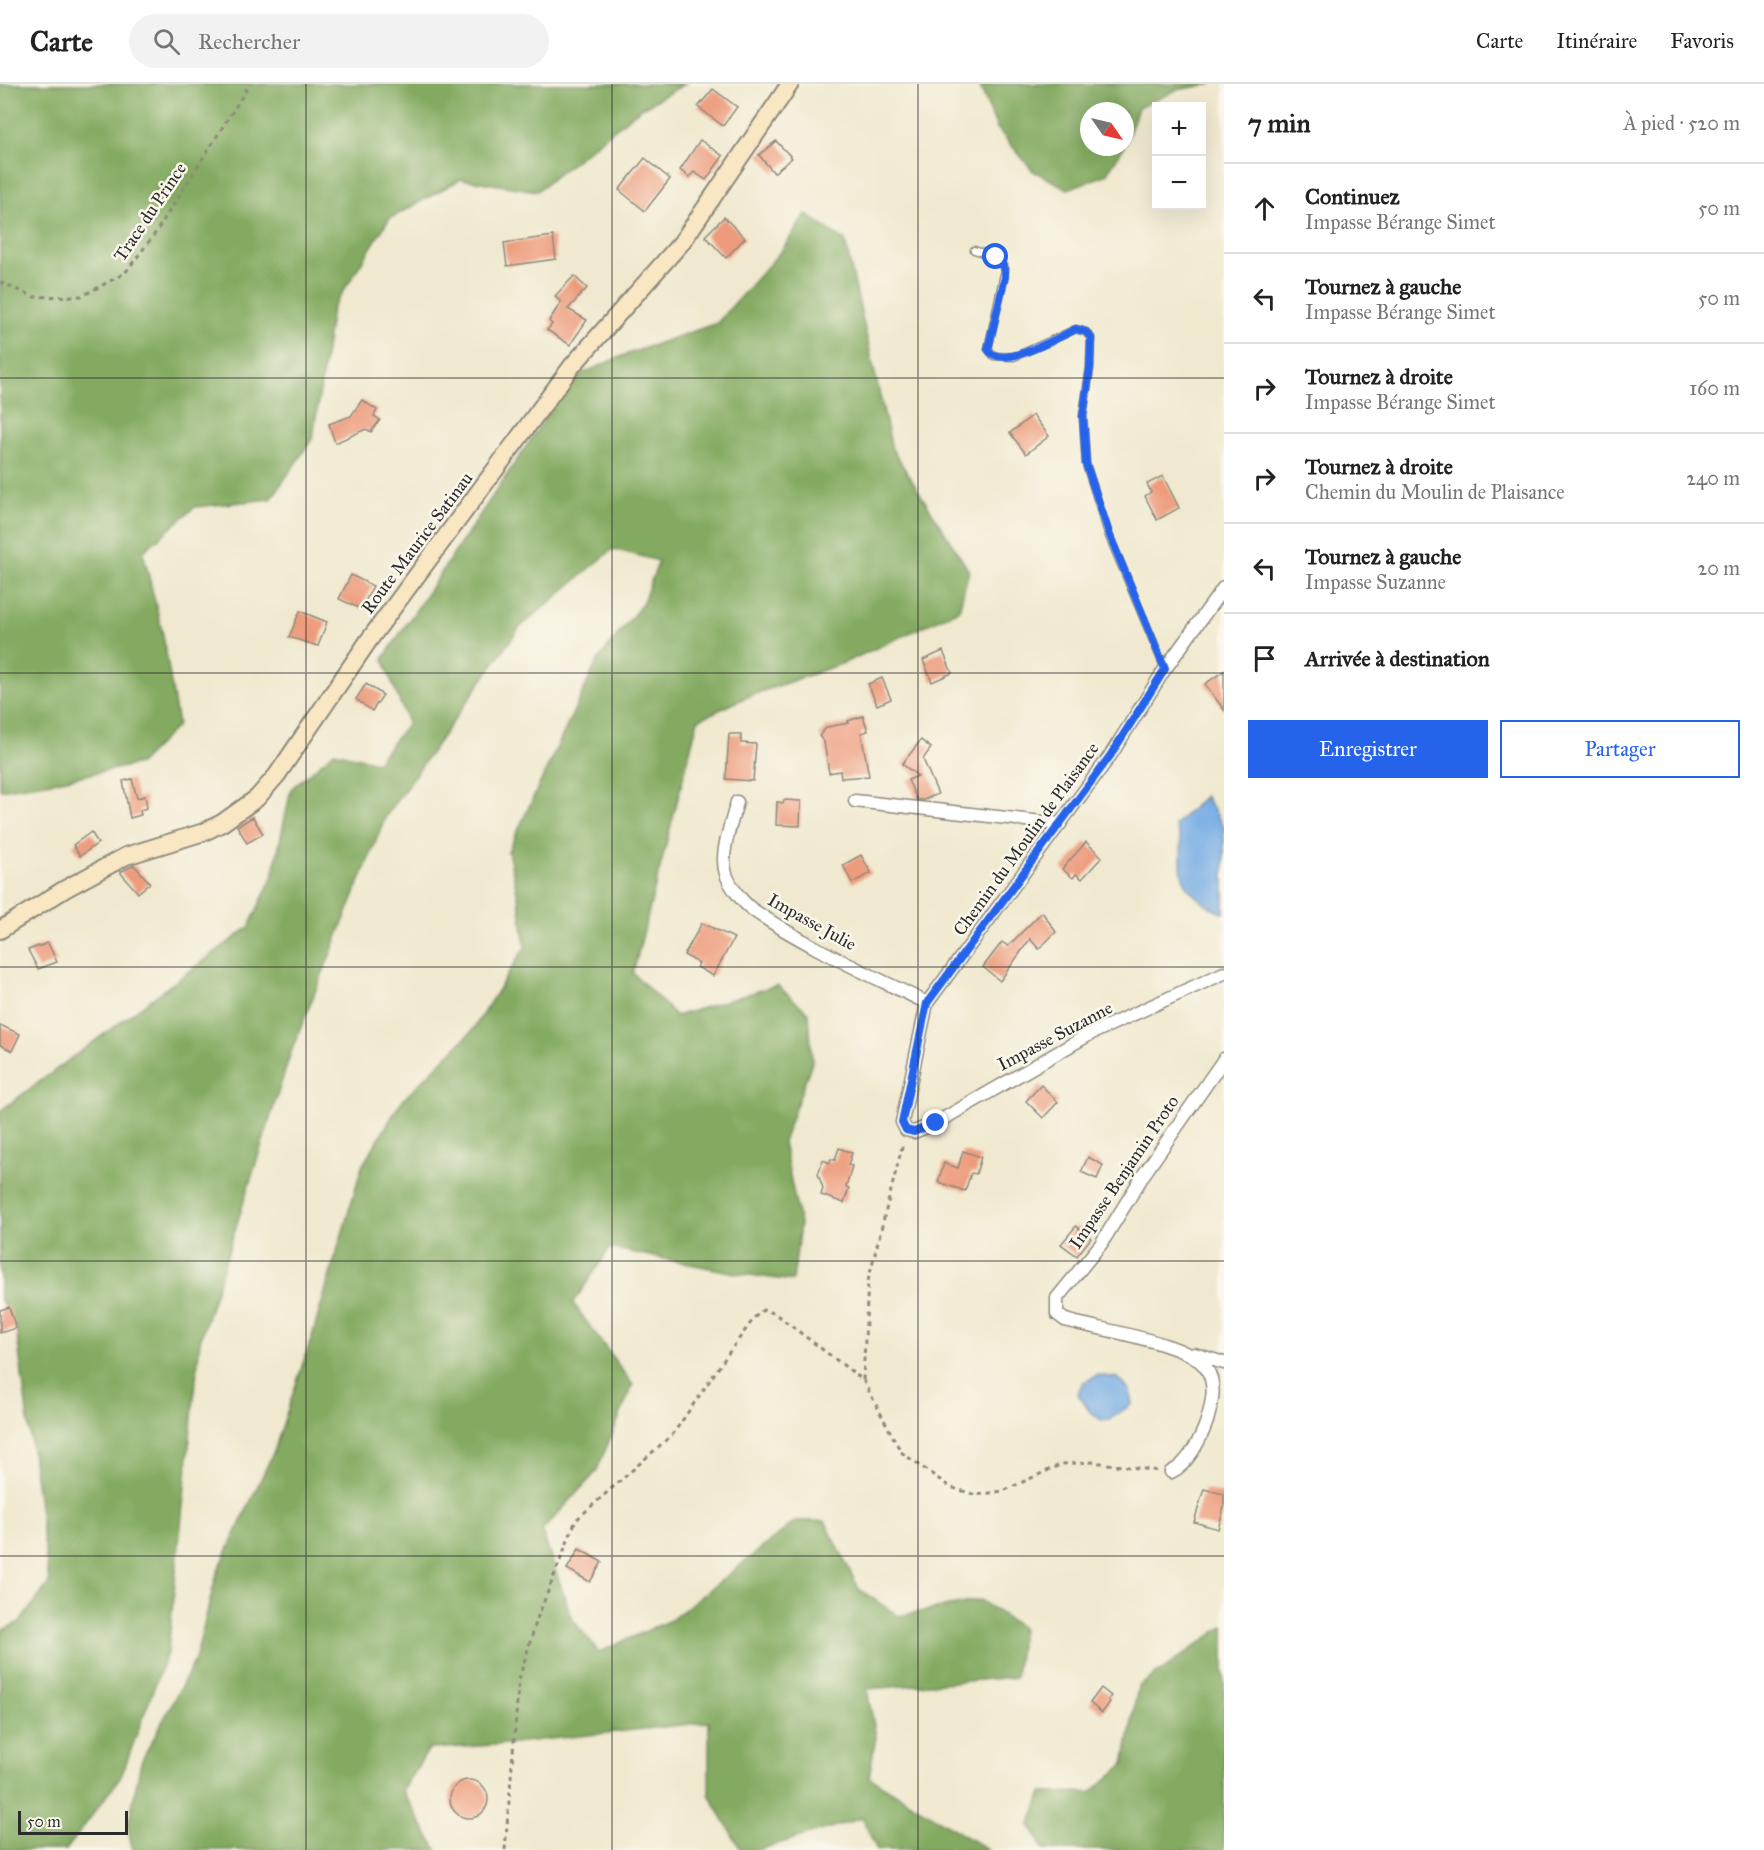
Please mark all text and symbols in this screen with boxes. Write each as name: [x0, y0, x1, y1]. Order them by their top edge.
search box: [129, 14, 549, 68]
text: Carte: [30, 24, 93, 59]
icon: search: [150, 25, 183, 58]
text: Rechercher: [198, 28, 300, 55]
text: Carte: [1476, 28, 1523, 54]
text: Itinéraire: [1556, 28, 1637, 54]
text: Favoris: [1670, 28, 1734, 54]
north arrow: [1080, 102, 1134, 156]
map controls: [1152, 102, 1206, 210]
button: +: [1152, 102, 1206, 156]
text: 7 min: [1248, 107, 1311, 139]
text: À pied · 520 m: [1624, 111, 1740, 135]
button: −: [1152, 156, 1206, 210]
street label: Trace du Prince: [109, 158, 191, 266]
text: Continuez: [1305, 183, 1400, 210]
icon: ahead: [1248, 192, 1281, 225]
text: 50 m: [1698, 196, 1740, 220]
text: Impasse Bérange Simet: [1305, 210, 1496, 234]
route start: [982, 243, 1008, 269]
text: Tournez à gauche: [1305, 273, 1461, 300]
icon: left: [1248, 282, 1281, 315]
text: 50 m: [1698, 286, 1740, 310]
text: Impasse Bérange Simet: [1305, 300, 1496, 324]
text: Tournez à droite: [1305, 363, 1453, 390]
icon: right: [1248, 372, 1281, 405]
text: 160 m: [1689, 376, 1740, 400]
text: Impasse Bérange Simet: [1305, 390, 1496, 414]
text: Tournez à droite: [1305, 453, 1453, 480]
icon: right: [1248, 462, 1281, 495]
text: 240 m: [1686, 466, 1740, 490]
street label: Route Maurice Satinau: [357, 468, 478, 618]
text: Chemin du Moulin de Plaisance: [1305, 480, 1565, 504]
text: Tournez à gauche: [1305, 543, 1461, 570]
icon: left: [1248, 552, 1281, 585]
text: 20 m: [1697, 556, 1740, 580]
text: Impasse Suzanne: [1305, 570, 1446, 594]
icon: arrive: [1248, 642, 1281, 675]
text: Arrivée à destination: [1305, 645, 1490, 672]
button: Enregistrer: [1248, 720, 1488, 778]
button: Partager: [1500, 720, 1740, 778]
street label: Chemin du Moulin de Plaisance: [948, 738, 1104, 940]
street label: Impasse Julie: [763, 889, 860, 956]
street label: Impasse Suzanne: [994, 997, 1116, 1075]
street label: Impasse Benjamin Proto: [1064, 1091, 1184, 1253]
route end: [922, 1109, 948, 1135]
scale bar: [18, 1808, 128, 1836]
text: 50 m: [27, 1812, 61, 1831]

